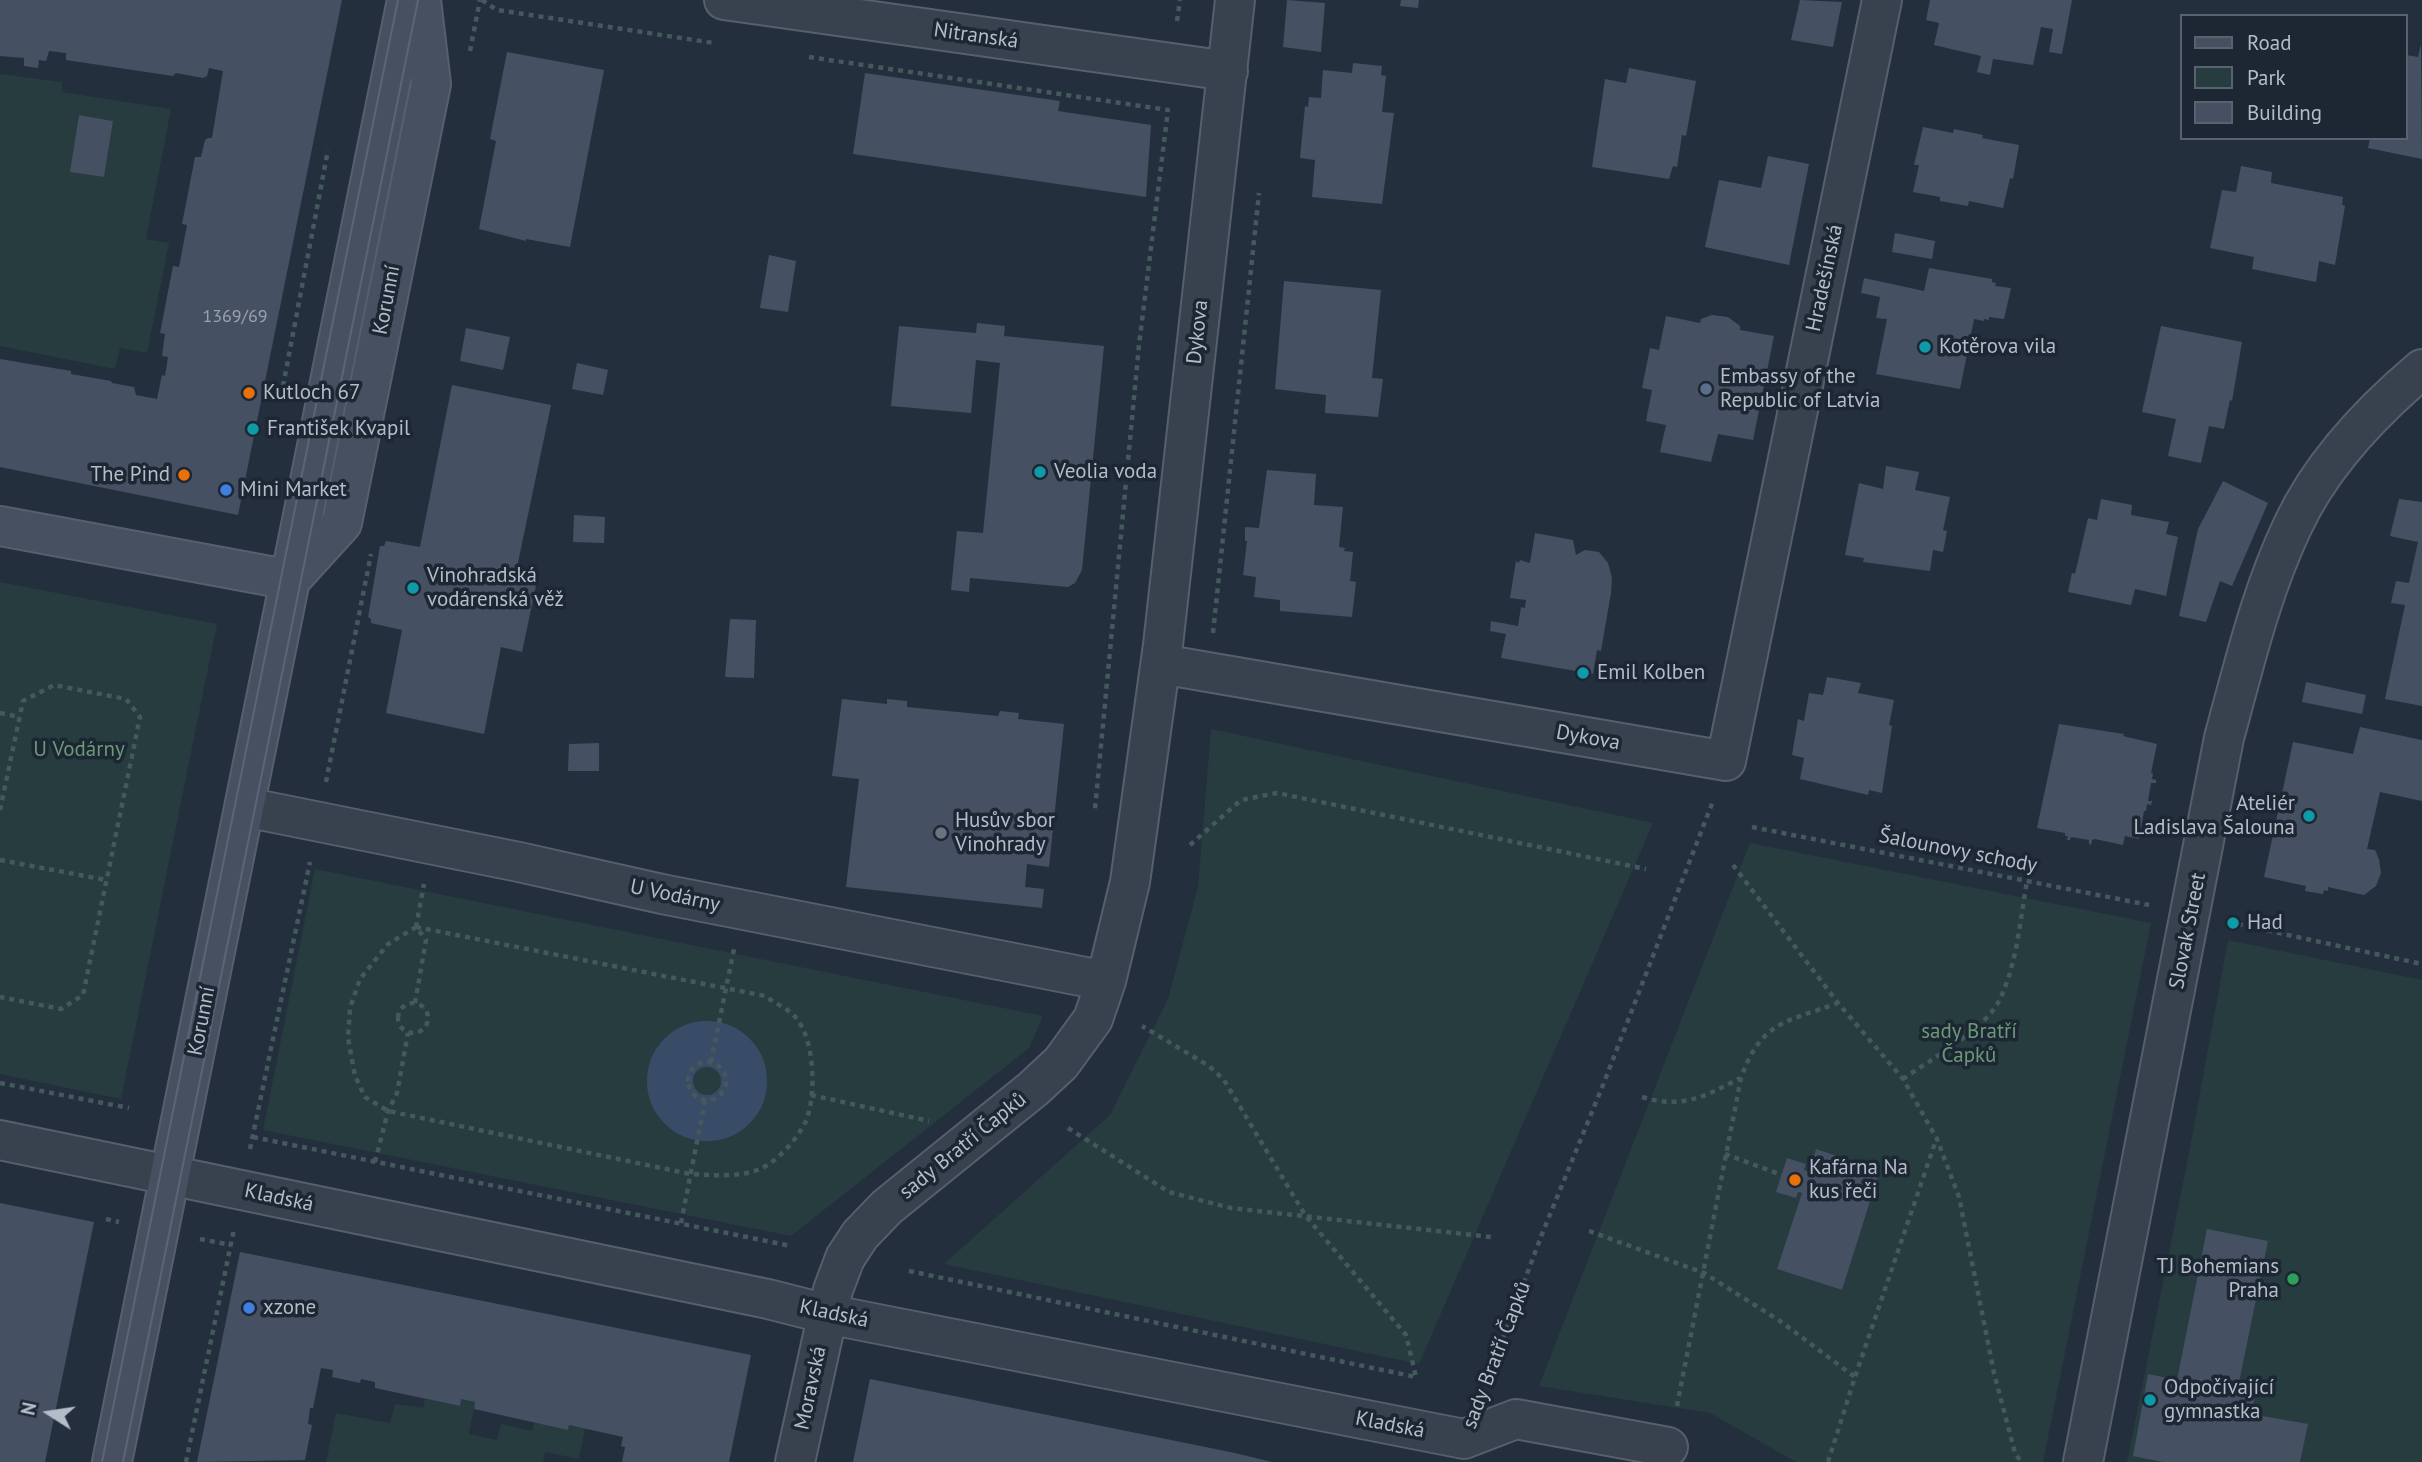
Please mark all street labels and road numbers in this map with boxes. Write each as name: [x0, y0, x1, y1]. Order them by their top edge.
street label: Nitranská: [932, 18, 1020, 54]
street label: Hradešínská: [1801, 222, 1849, 334]
street label: Korunní: [368, 263, 406, 337]
street label: Dykova: [1182, 299, 1214, 365]
street label: Dykova: [1554, 720, 1622, 756]
street label: Šalounovy schody: [1877, 823, 2039, 879]
street label: Slovak Street: [2164, 871, 2212, 991]
street label: U Vodárny: [628, 874, 722, 918]
street label: Korunní: [183, 984, 221, 1058]
street label: sady Bratří Čapků: [894, 1087, 1032, 1205]
street label: Kladská: [242, 1178, 316, 1218]
street label: sady Bratří Čapků: [1457, 1278, 1537, 1432]
street label: Kladská: [797, 1294, 871, 1334]
street label: Moravská: [790, 1344, 832, 1432]
street label: Kladská: [1353, 1406, 1427, 1444]

